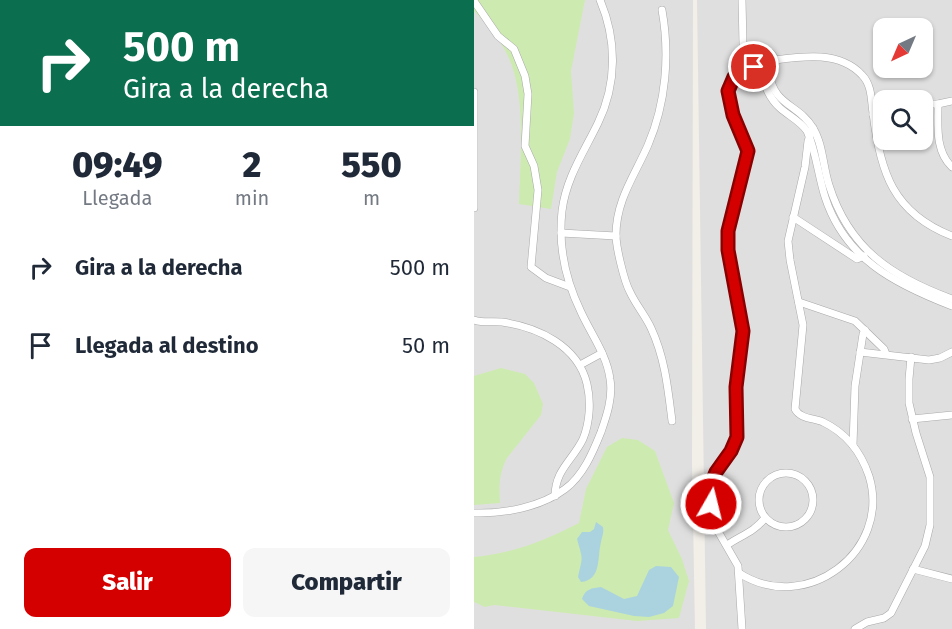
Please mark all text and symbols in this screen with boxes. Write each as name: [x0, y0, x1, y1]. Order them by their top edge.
north arrow: [873, 18, 933, 78]
map controls: [873, 18, 933, 150]
text: 500 m: [123, 22, 240, 72]
icon: right: [24, 24, 102, 102]
pin: [728, 41, 779, 92]
icon: arrive: [737, 50, 770, 83]
text: Gira a la derecha: [123, 73, 329, 105]
button: search: [873, 90, 933, 150]
text: 09:49: [72, 143, 163, 187]
text: 2: [243, 143, 261, 187]
text: 550: [341, 143, 402, 187]
text: Llegada: [82, 186, 152, 210]
text: min: [235, 186, 269, 210]
text: m: [363, 186, 380, 210]
icon: right: [24, 251, 57, 284]
text: Gira a la derecha: [75, 254, 243, 281]
text: 500 m: [390, 254, 450, 281]
icon: arrive: [24, 329, 57, 362]
text: Llegada al destino: [75, 332, 259, 359]
text: 50 m: [402, 332, 450, 359]
position arrow: [679, 472, 743, 536]
button: Salir: [24, 548, 231, 617]
button: Compartir: [243, 548, 450, 617]

